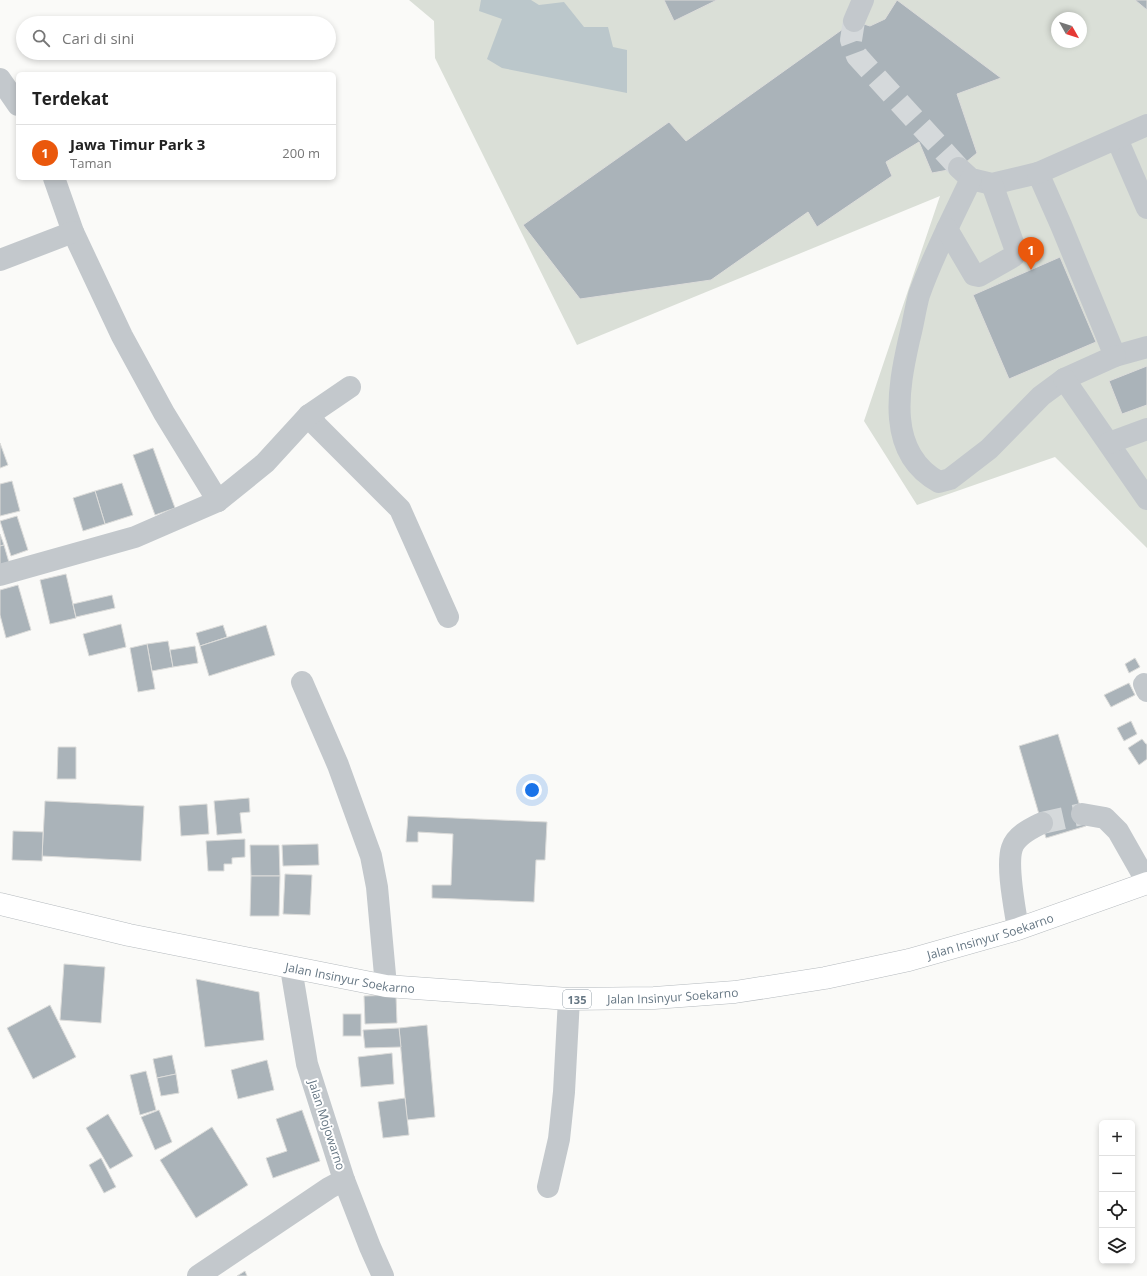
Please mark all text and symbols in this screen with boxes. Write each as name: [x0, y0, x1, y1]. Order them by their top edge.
north arrow: [1051, 12, 1087, 48]
search box: [16, 16, 336, 60]
icon: search: [30, 27, 52, 49]
text: Cari di sini: [62, 28, 134, 48]
text: Terdekat: [32, 87, 109, 110]
text: Jawa Timur Park 3: [70, 134, 205, 154]
text: 1: [41, 144, 49, 162]
text: 200 m: [282, 144, 320, 162]
text: Taman: [70, 154, 112, 172]
pin: 1: [1018, 237, 1044, 270]
your location: [522, 780, 542, 800]
street label: Jalan Insinyur Soekarno: [924, 909, 1056, 963]
street label: Jalan Insinyur Soekarno: [283, 958, 416, 997]
street label: Jalan Insinyur Soekarno: [606, 983, 739, 1007]
road number: 135: [563, 990, 591, 1008]
street label: Jalan Mojowarno: [304, 1077, 350, 1172]
map controls: [1099, 1120, 1135, 1264]
button: +: [1099, 1120, 1135, 1156]
button: −: [1099, 1156, 1135, 1192]
button: locate: [1099, 1192, 1135, 1228]
button: layers: [1099, 1228, 1135, 1264]

